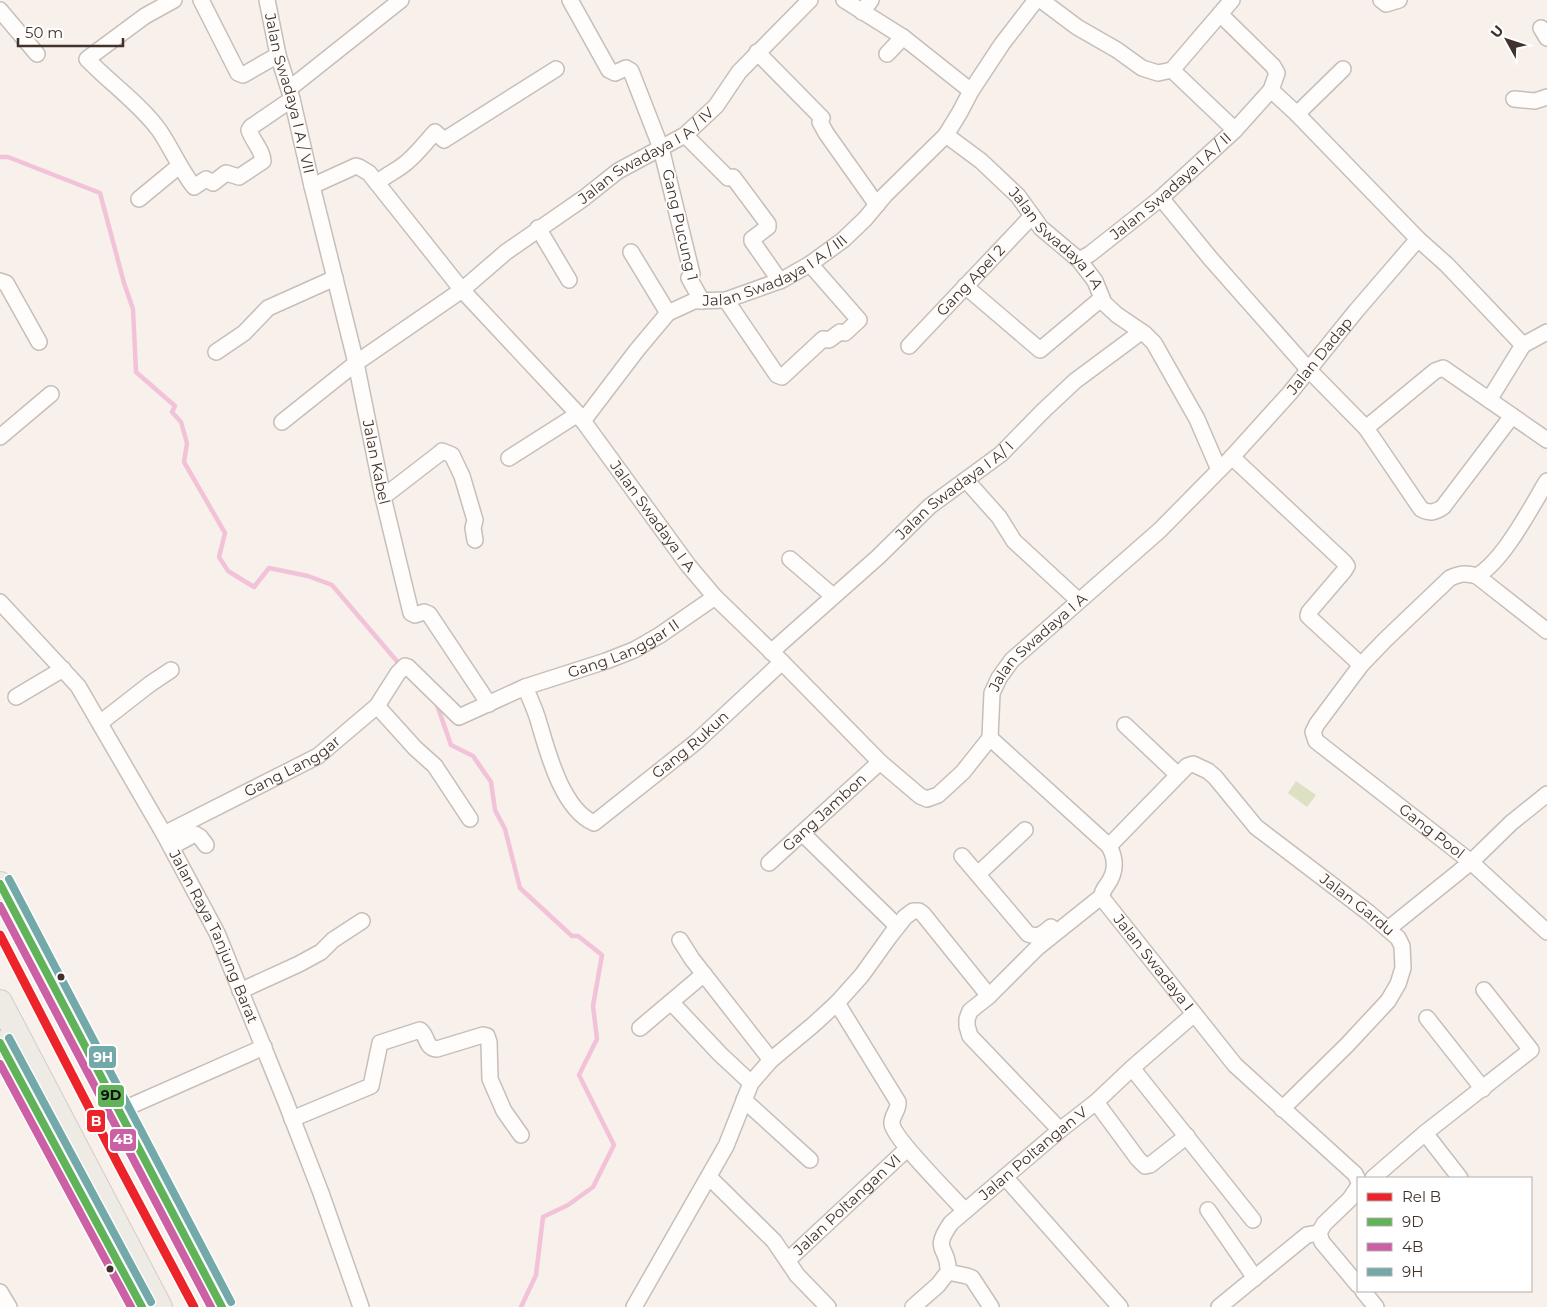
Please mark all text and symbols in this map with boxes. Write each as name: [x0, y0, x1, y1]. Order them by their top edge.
street label: Jalan Swadaya I A / VII: [261, 10, 319, 175]
scale bar: [18, 15, 122, 47]
north arrow: [1482, 15, 1532, 65]
text: U: [1487, 22, 1507, 42]
text: 50 m: [25, 23, 63, 42]
street label: Jalan Swadaya I A / IV: [574, 102, 718, 209]
street label: Jalan Swadaya I A / II: [1105, 128, 1235, 244]
street label: Gang Pucung 1: [658, 167, 703, 283]
street label: Jalan Swadaya I A: [1005, 182, 1107, 292]
street label: Jalan Swadaya I A / III: [701, 231, 851, 310]
street label: Gang Apel 2: [932, 241, 1009, 320]
street label: Jalan Dadap: [1282, 313, 1356, 399]
street label: Jalan Kabel: [358, 417, 394, 506]
street label: Jalan Swadaya I A/ I: [891, 437, 1018, 544]
street label: Jalan Swadaya I A: [606, 456, 700, 576]
street label: Jalan Swadaya I A: [984, 588, 1091, 695]
street label: Gang Langgar II: [565, 615, 683, 682]
street label: Gang Rukun: [648, 707, 732, 782]
street label: Gang Langgar: [241, 731, 344, 801]
street label: Gang Jambon: [778, 769, 870, 855]
street label: Gang Pool: [1395, 799, 1469, 862]
street label: Jalan Raya Tanjung Barat: [165, 845, 263, 1026]
street label: Jalan Gardu: [1315, 868, 1399, 940]
street label: Jalan Swadaya I: [1109, 909, 1198, 1015]
unlabelled marker: [56, 972, 66, 982]
line badge: 9H: [88, 1045, 117, 1069]
text: 9H: [93, 1048, 113, 1066]
line badge: 9D: [97, 1084, 125, 1108]
text: 9D: [101, 1086, 122, 1104]
street label: Jalan Poltangan V: [974, 1102, 1091, 1205]
line badge: B: [86, 1109, 106, 1133]
text: B: [91, 1112, 102, 1130]
line badge: 4B: [109, 1128, 137, 1152]
text: 4B: [113, 1130, 133, 1148]
street label: Jalan Poltangan VI: [788, 1150, 905, 1260]
legend: [1357, 1177, 1532, 1292]
text: Rel B: [1402, 1187, 1441, 1206]
text: 9D: [1402, 1212, 1424, 1231]
text: 4B: [1402, 1237, 1423, 1256]
text: 9H: [1402, 1262, 1423, 1281]
unlabelled marker: [105, 1264, 115, 1274]

